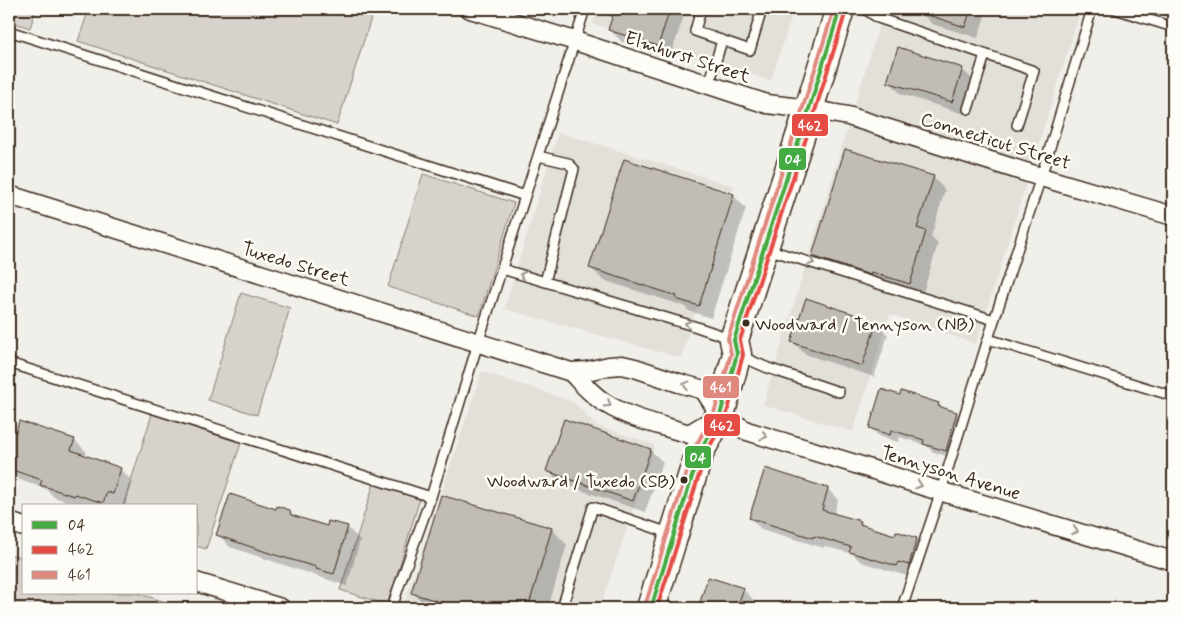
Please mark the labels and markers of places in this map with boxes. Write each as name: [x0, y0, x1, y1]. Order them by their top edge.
place label: Woodward / Tennyson (NB): [755, 313, 974, 337]
marker: Woodward / Tennyson (NB): [741, 318, 751, 328]
place label: Woodward / Tuxedo (SB): [487, 470, 676, 494]
marker: Woodward / Tuxedo (SB): [679, 475, 689, 485]

